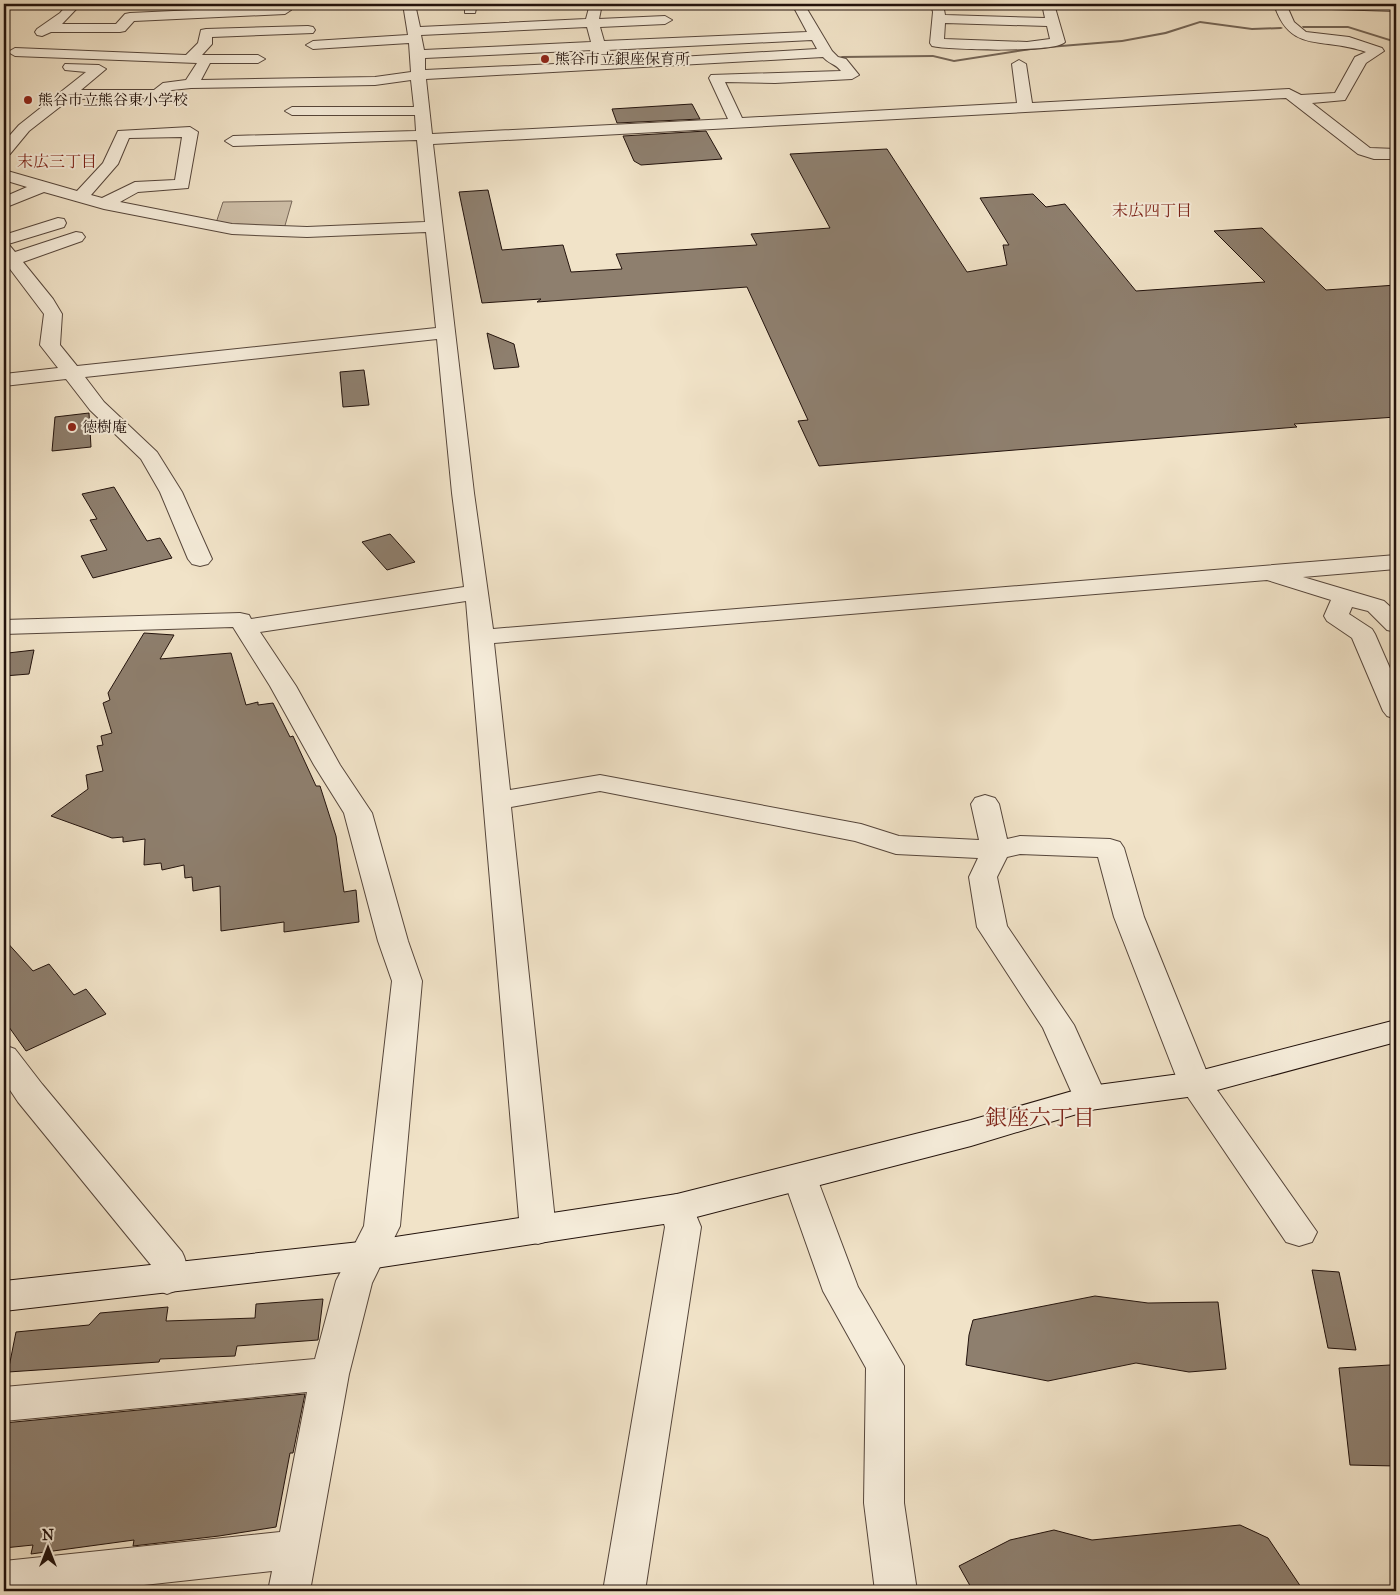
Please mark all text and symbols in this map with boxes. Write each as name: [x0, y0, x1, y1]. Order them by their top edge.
place label: 熊谷市立銀座保育所: [555, 50, 690, 68]
marker: 熊谷市立銀座保育所: [539, 53, 551, 65]
place label: 熊谷市立熊谷東小学校: [38, 91, 188, 109]
marker: 熊谷市立熊谷東小学校: [22, 94, 34, 106]
district label: 末広三丁目: [17, 152, 97, 171]
district label: 末広四丁目: [1112, 201, 1192, 220]
place label: 徳樹庵: [82, 418, 127, 436]
marker: 徳樹庵: [66, 421, 78, 433]
district label: 銀座六丁目: [985, 1104, 1095, 1131]
north arrow: [22, 1522, 72, 1572]
text: N: [42, 1527, 54, 1544]

